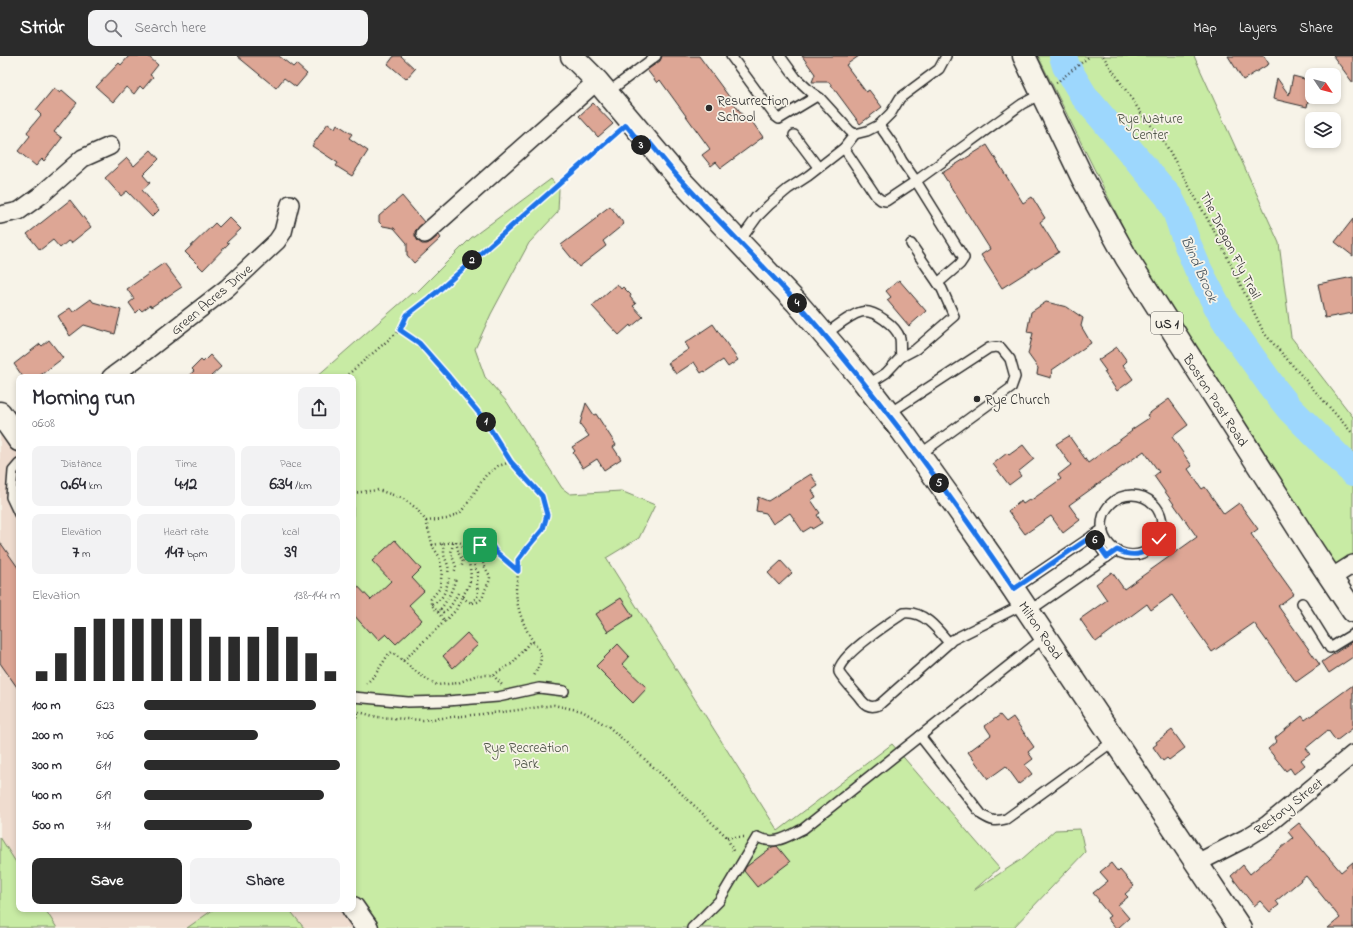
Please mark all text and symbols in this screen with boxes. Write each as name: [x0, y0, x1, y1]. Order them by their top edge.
search box: [88, 10, 368, 46]
text: Stridr: [20, 15, 64, 42]
icon: search: [102, 17, 124, 39]
text: Search here: [134, 17, 206, 39]
text: Map: [1193, 18, 1217, 39]
text: Layers: [1239, 18, 1277, 39]
text: Share: [1299, 18, 1333, 39]
north arrow: [1305, 68, 1341, 104]
map controls: [1305, 68, 1341, 148]
place label: Resurrection School: [717, 91, 789, 128]
marker: Resurrection School: [704, 103, 714, 113]
park label: Rye Nature Center: [1117, 109, 1184, 146]
button: layers: [1305, 112, 1341, 148]
pin: 3: [631, 135, 651, 155]
text: 3: [639, 137, 643, 153]
street label: The Dragon Fly Trail: [1193, 188, 1266, 304]
water label: Blind Brook: [1175, 233, 1224, 307]
pin: 2: [462, 250, 482, 270]
text: 2: [469, 252, 475, 268]
street label: Green Acres Drive: [166, 259, 258, 341]
pin: 4: [787, 293, 807, 313]
text: 4: [795, 295, 799, 311]
road number: US 1: [1151, 312, 1183, 334]
street label: Boston Post Road: [1176, 350, 1253, 451]
text: Morning run: [32, 383, 135, 415]
button: share: [298, 387, 340, 429]
place label: Rye Church: [985, 390, 1050, 412]
marker: Rye Church: [972, 394, 982, 404]
pin: 1: [476, 412, 496, 432]
text: 06:08: [32, 414, 55, 433]
text: 1: [484, 414, 488, 430]
text: Distance: [61, 456, 102, 472]
text: Time: [175, 456, 197, 472]
text: Pace: [280, 456, 301, 472]
text: 0.64: [61, 472, 86, 497]
text: 4:12: [175, 472, 197, 497]
text: 6:34: [269, 472, 292, 497]
pin: 5: [929, 473, 949, 493]
text: 5: [936, 475, 942, 491]
text: km: [86, 478, 102, 494]
text: /km: [292, 478, 312, 494]
pin: [1142, 522, 1176, 556]
text: Elevation: [61, 524, 102, 540]
text: Heart rate: [163, 524, 209, 540]
text: kcal: [282, 524, 299, 540]
pin: [463, 528, 497, 562]
icon: check: [1148, 528, 1170, 550]
pin: 6: [1085, 530, 1105, 550]
text: 6: [1093, 532, 1097, 548]
icon: arrive: [469, 534, 491, 556]
text: 7: [72, 540, 79, 565]
text: 147: [165, 540, 184, 565]
text: 39: [285, 540, 297, 565]
text: m: [79, 546, 90, 562]
text: bpm: [184, 546, 207, 562]
text: Elevation: [32, 586, 80, 605]
text: 138–144 m: [294, 586, 340, 605]
street label: Milton Road: [1013, 598, 1067, 664]
text: 100 m: [32, 696, 61, 715]
text: 6:23: [96, 696, 115, 715]
text: 200 m: [32, 726, 63, 745]
text: 7:06: [96, 726, 114, 745]
park label: Rye Recreation Park: [483, 738, 569, 775]
text: 300 m: [32, 756, 62, 775]
text: 6:11: [96, 756, 111, 775]
street label: Rectory Street: [1250, 773, 1329, 842]
text: 400 m: [32, 786, 62, 805]
text: 6:19: [96, 786, 111, 805]
text: 500 m: [32, 816, 64, 835]
text: 7:11: [96, 816, 111, 835]
button: Save: [32, 858, 182, 904]
button: Share: [190, 858, 340, 904]

